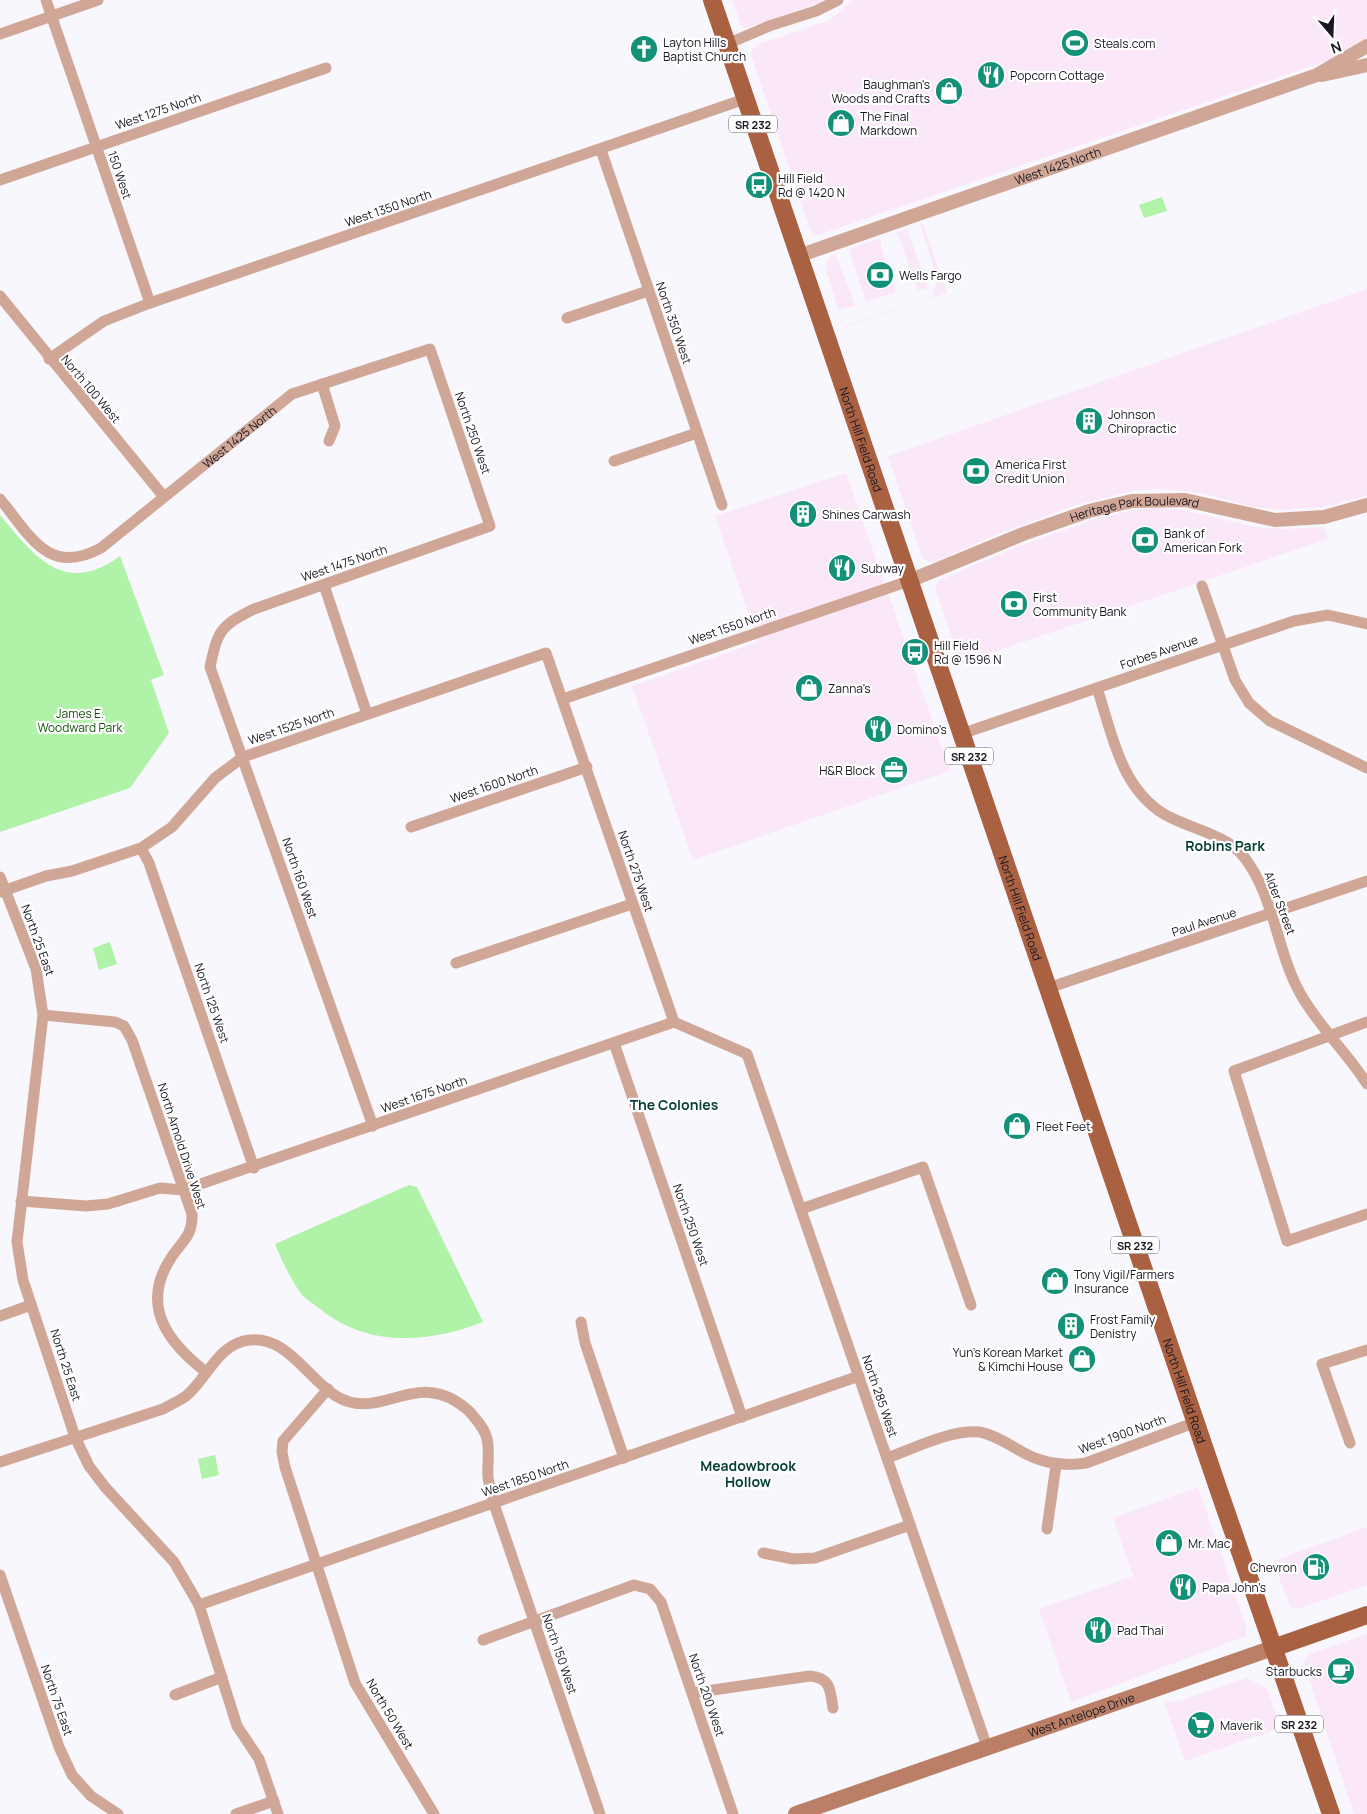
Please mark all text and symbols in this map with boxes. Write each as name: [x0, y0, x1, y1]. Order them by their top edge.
north arrow: [1307, 10, 1357, 60]
sports icon: Steals.com: [1060, 28, 1090, 58]
church icon: Layton Hills Baptist Church: [629, 34, 659, 64]
place label: Layton Hills Baptist Church: [663, 34, 746, 65]
place label: Steals.com: [1094, 35, 1155, 52]
text: N: [1329, 37, 1344, 58]
restaurant icon: Popcorn Cottage: [976, 60, 1006, 90]
place label: Popcorn Cottage: [1010, 67, 1104, 84]
place label: Baughman's Woods and Crafts: [832, 76, 930, 107]
shop icon: Baughman's Woods and Crafts: [934, 76, 964, 106]
street label: West 1275 North: [113, 88, 203, 134]
shop icon: The Final Markdown: [826, 108, 856, 138]
place label: The Final Markdown: [860, 108, 917, 139]
road number: SR 232: [729, 116, 777, 132]
street label: West 1425 North: [1012, 142, 1103, 188]
street label: 150 West: [104, 149, 136, 202]
bus stop icon: Hill Field Rd @ 1420 N: [744, 170, 774, 200]
place label: Hill Field Rd @ 1420 N: [778, 170, 845, 201]
street label: West 1350 North: [342, 185, 434, 231]
bank icon: Wells Fargo: [865, 260, 895, 290]
place label: Wells Fargo: [899, 267, 962, 284]
street label: North 350 West: [652, 280, 696, 367]
street label: North 100 West: [57, 351, 125, 427]
street label: North Hill Field Road: [836, 385, 887, 494]
street label: North 250 West: [451, 390, 495, 477]
street label: West 1425 North: [198, 402, 280, 472]
building icon: Johnson Chiropractic: [1074, 406, 1104, 436]
place label: Johnson Chiropractic: [1108, 406, 1177, 437]
bank icon: America First Credit Union: [961, 456, 991, 486]
place label: America First Credit Union: [995, 456, 1067, 487]
street label: Heritage Park Boulevard: [1067, 491, 1201, 526]
building icon: Shines Carwash: [788, 499, 818, 529]
place label: Shines Carwash: [822, 506, 911, 523]
bank icon: Bank of American Fork: [1130, 525, 1160, 555]
place label: Bank of American Fork: [1164, 525, 1243, 556]
street label: West 1475 North: [299, 540, 389, 586]
restaurant icon: Subway: [827, 553, 857, 583]
place label: Subway: [861, 560, 905, 577]
bank icon: First Community Bank: [999, 589, 1029, 619]
place label: First Community Bank: [1033, 589, 1128, 620]
street label: West 1550 North: [686, 603, 778, 649]
street label: Forbes Avenue: [1118, 631, 1200, 673]
bus stop icon: Hill Field Rd @ 1596 N: [900, 637, 930, 667]
place label: Hill Field Rd @ 1596 N: [934, 637, 1001, 668]
shop icon: Zanna's: [794, 673, 824, 703]
place label: Zanna's: [828, 680, 871, 697]
street label: West 1525 North: [246, 703, 336, 749]
park label: James E. Woodward Park: [38, 705, 124, 736]
restaurant icon: Domino's: [863, 714, 893, 744]
place label: Domino's: [897, 721, 947, 738]
road number: SR 232: [945, 748, 993, 764]
office icon: H&R Block: [879, 755, 909, 785]
street label: West 1600 North: [448, 761, 540, 807]
place label: H&R Block: [819, 762, 876, 779]
street label: North 275 West: [614, 828, 658, 914]
street label: North 160 West: [278, 835, 322, 921]
district label: Robins Park: [1185, 836, 1265, 855]
street label: North Hill Field Road: [995, 853, 1046, 963]
street label: Alder Street: [1260, 869, 1300, 937]
street label: North 25 East: [17, 902, 59, 978]
street label: Paul Avenue: [1169, 904, 1239, 940]
street label: North 125 West: [190, 961, 234, 1045]
street label: West 1675 North: [379, 1071, 469, 1117]
street label: North Arnold Drive West: [154, 1081, 210, 1211]
district label: The Colonies: [630, 1095, 719, 1114]
shop icon: Fleet Feet: [1002, 1111, 1032, 1141]
place label: Fleet Feet: [1036, 1118, 1091, 1135]
street label: North 250 West: [669, 1182, 713, 1269]
road number: SR 232: [1111, 1236, 1159, 1254]
shop icon: Tony Vigil/Farmers Insurance: [1040, 1266, 1070, 1296]
place label: Tony Vigil/Farmers Insurance: [1074, 1266, 1174, 1297]
building icon: Frost Family Denistry: [1056, 1311, 1086, 1341]
place label: Frost Family Denistry: [1090, 1311, 1156, 1342]
street label: North 25 East: [46, 1327, 86, 1403]
street label: North Hill Field Road: [1159, 1336, 1211, 1445]
place label: Yun's Korean Market & Kimchi House: [953, 1344, 1063, 1375]
shop icon: Yun's Korean Market & Kimchi House: [1067, 1344, 1097, 1374]
street label: North 285 West: [858, 1353, 902, 1439]
street label: West 1900 North: [1076, 1410, 1168, 1458]
street label: West 1850 North: [479, 1455, 571, 1501]
district label: Meadowbrook Hollow: [700, 1456, 796, 1491]
shop icon: Mr. Mac: [1154, 1528, 1184, 1558]
place label: Mr. Mac: [1188, 1535, 1231, 1552]
fuel station icon: Chevron: [1301, 1552, 1331, 1582]
place label: Chevron: [1250, 1559, 1297, 1576]
restaurant icon: Papa John's: [1168, 1572, 1198, 1602]
place label: Papa John's: [1202, 1579, 1266, 1596]
street label: North 150 West: [538, 1612, 582, 1697]
restaurant icon: Pad Thai: [1083, 1615, 1113, 1645]
place label: Pad Thai: [1117, 1622, 1164, 1639]
street label: North 200 West: [685, 1651, 729, 1739]
cafe icon: Starbucks: [1326, 1656, 1356, 1686]
street label: North 75 East: [37, 1662, 77, 1738]
place label: Starbucks: [1266, 1663, 1322, 1680]
street label: North 50 West: [362, 1676, 418, 1753]
street label: West Antelope Drive: [1026, 1688, 1137, 1741]
supermarket icon: Maverik: [1186, 1710, 1216, 1740]
road number: SR 232: [1275, 1716, 1323, 1732]
place label: Maverik: [1220, 1717, 1264, 1734]

